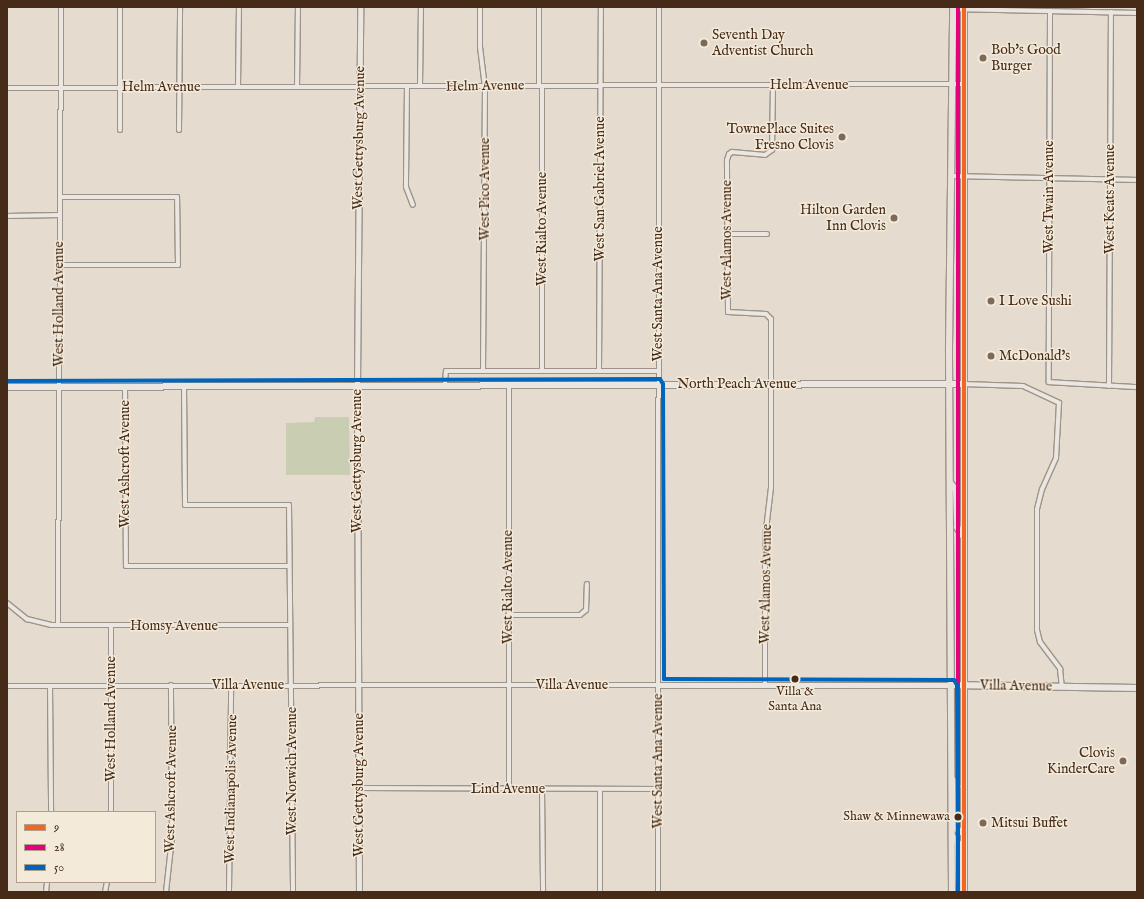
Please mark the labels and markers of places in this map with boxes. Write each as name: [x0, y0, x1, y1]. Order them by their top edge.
place label: Seventh Day Adventist Church: [712, 27, 813, 60]
marker: Seventh Day Adventist Church: [699, 38, 709, 48]
place label: Bob's Good Burger: [991, 42, 1061, 74]
marker: Bob's Good Burger: [978, 53, 988, 63]
place label: TownePlace Suites Fresno Clovis: [727, 121, 834, 154]
marker: TownePlace Suites Fresno Clovis: [837, 132, 847, 142]
place label: Hilton Garden Inn Clovis: [800, 202, 886, 234]
marker: Hilton Garden Inn Clovis: [889, 213, 899, 223]
place label: I Love Sushi: [999, 293, 1072, 309]
marker: I Love Sushi: [986, 296, 996, 306]
place label: McDonald's: [999, 348, 1070, 364]
marker: McDonald's: [986, 351, 996, 361]
marker: Villa & Santa Ana: [790, 674, 800, 684]
place label: Villa & Santa Ana: [768, 685, 822, 716]
place label: Clovis KinderCare: [1047, 745, 1115, 778]
marker: Clovis KinderCare: [1118, 756, 1128, 766]
place label: Shaw & Minnewawa: [843, 809, 950, 825]
marker: Shaw & Minnewawa: [953, 812, 963, 822]
place label: Mitsui Buffet: [991, 815, 1068, 831]
marker: Mitsui Buffet: [978, 818, 988, 828]

